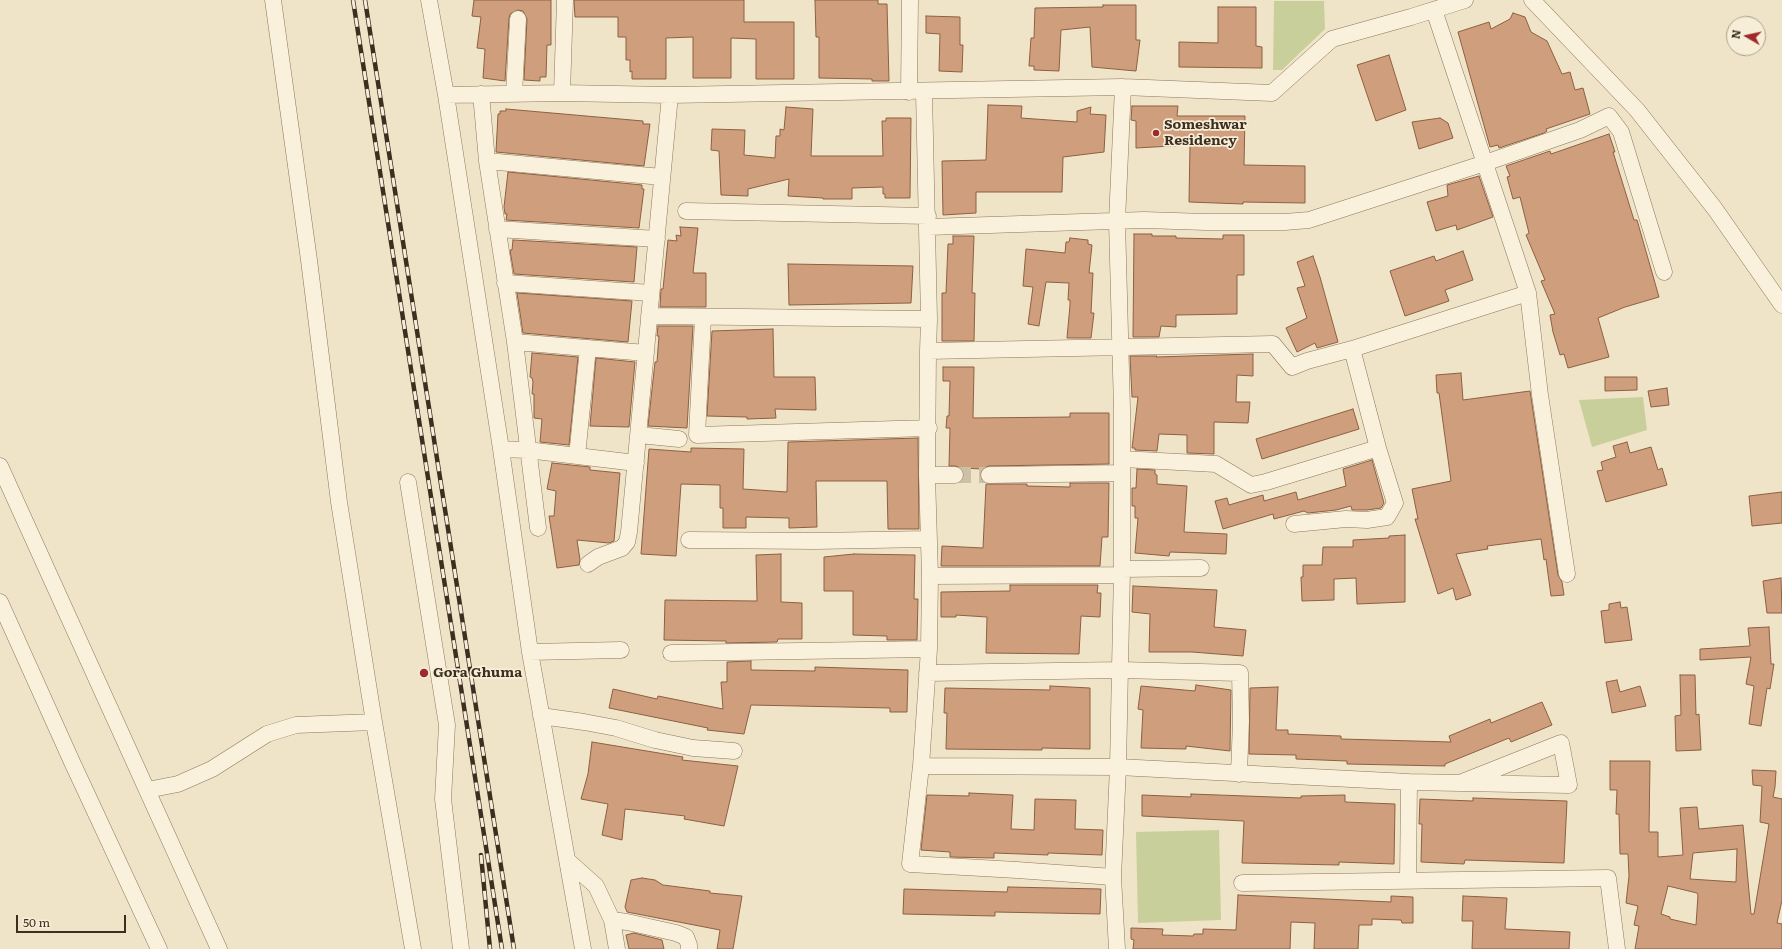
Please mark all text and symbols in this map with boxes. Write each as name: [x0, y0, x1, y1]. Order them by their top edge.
north arrow: [1726, 16, 1766, 56]
text: N: [1727, 28, 1744, 40]
place label: Someshwar Residency: [1164, 117, 1247, 150]
marker: Someshwar Residency: [1151, 128, 1161, 138]
place label: Gora Ghuma: [433, 665, 522, 681]
marker: Gora Ghuma: [418, 667, 430, 679]
scale bar: [18, 907, 128, 933]
text: 50 m: [23, 913, 50, 931]

